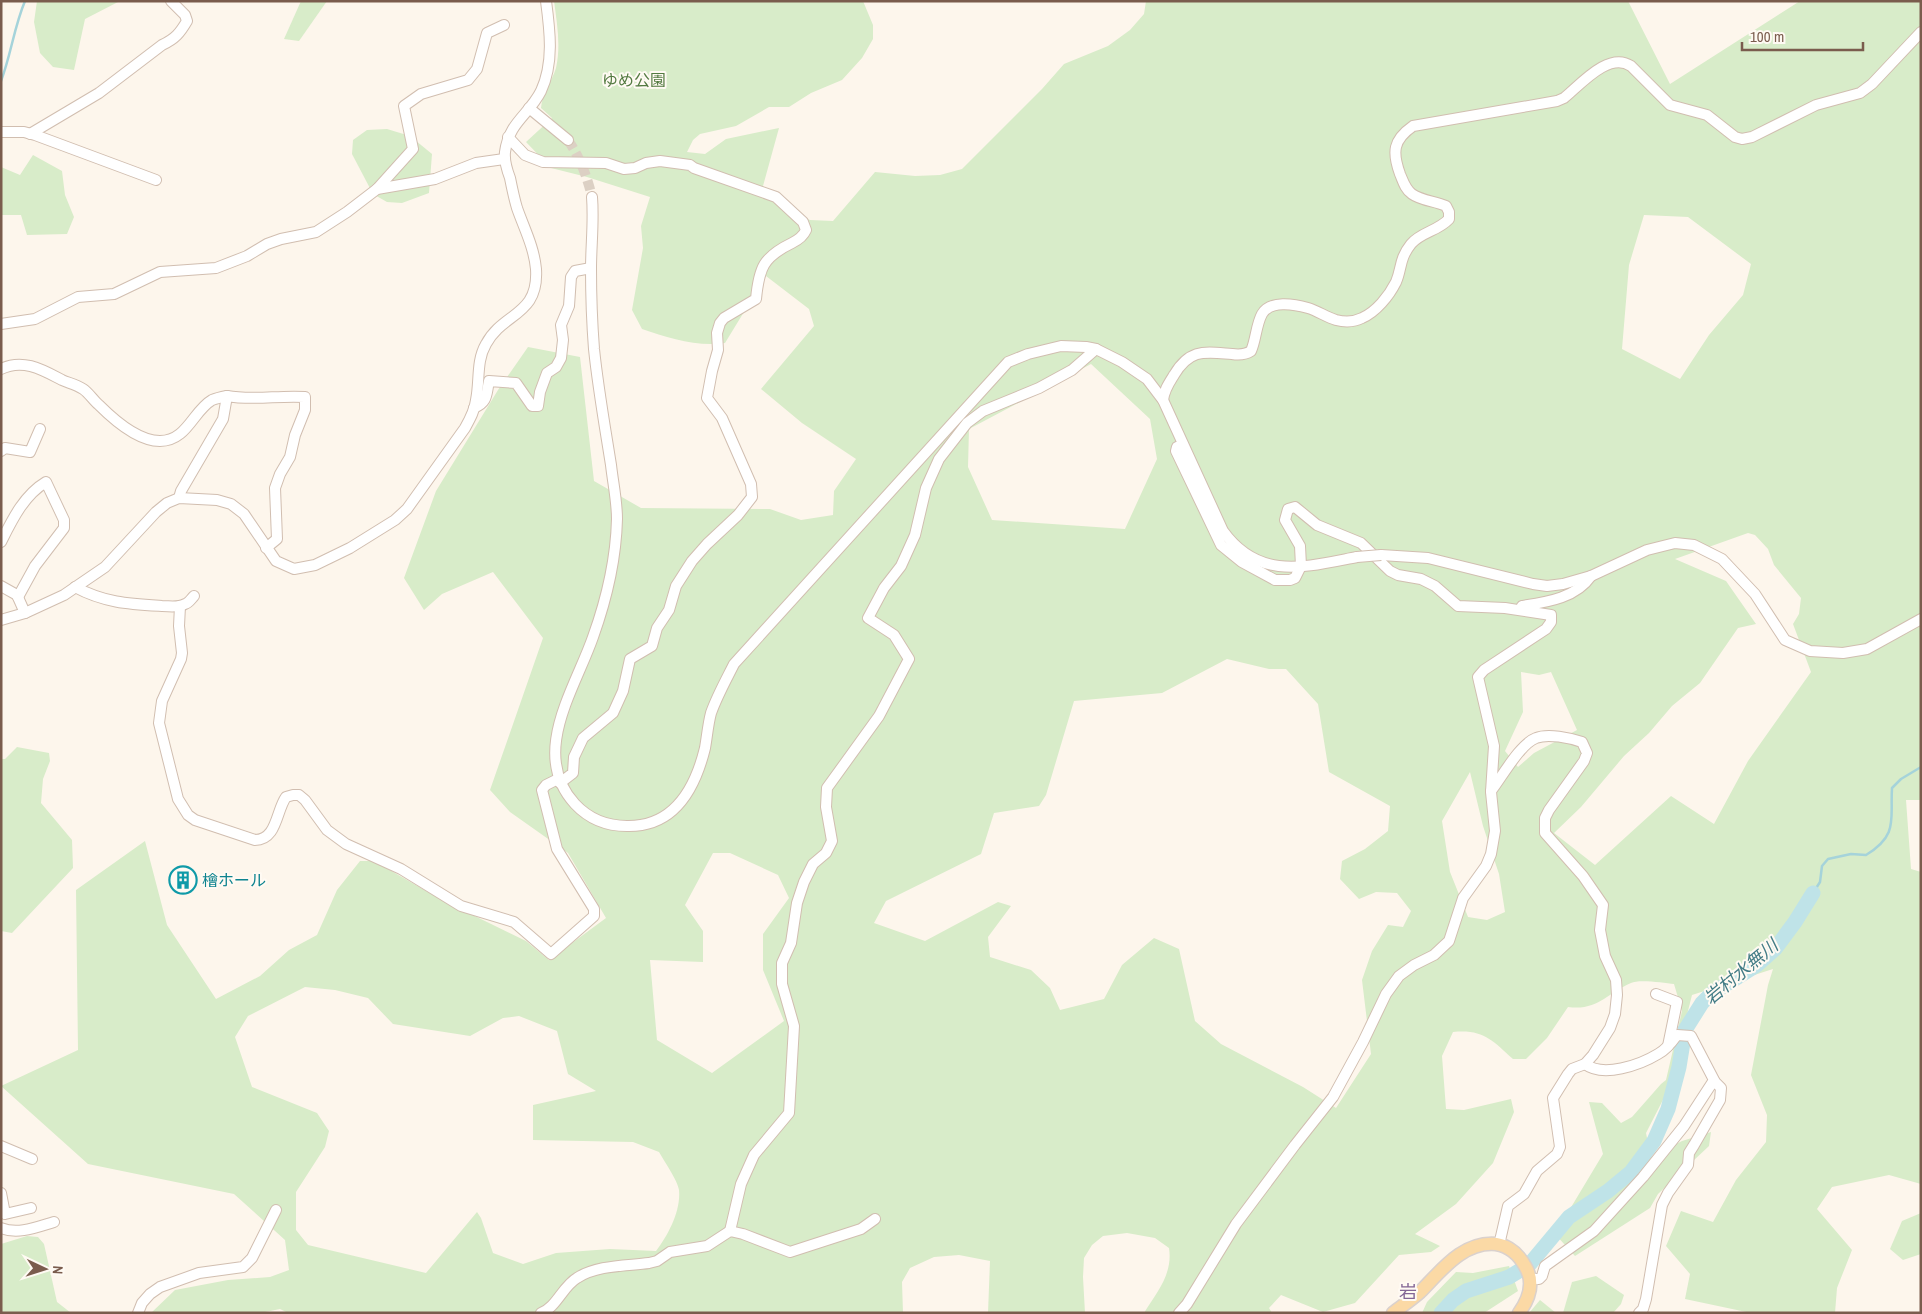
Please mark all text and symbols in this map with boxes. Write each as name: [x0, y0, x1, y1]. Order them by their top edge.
scale bar: [1742, 20, 1863, 52]
text: 100 m: [1750, 26, 1784, 47]
park label: ゆめ公園: [602, 69, 666, 91]
building icon: 檜ホール: [168, 865, 198, 895]
place label: 檜ホール: [202, 869, 266, 891]
water label: 岩村水無川: [1698, 932, 1785, 1010]
north arrow: [20, 1244, 70, 1294]
text: N: [49, 1265, 67, 1275]
district label: 岩: [1399, 1279, 1417, 1304]

